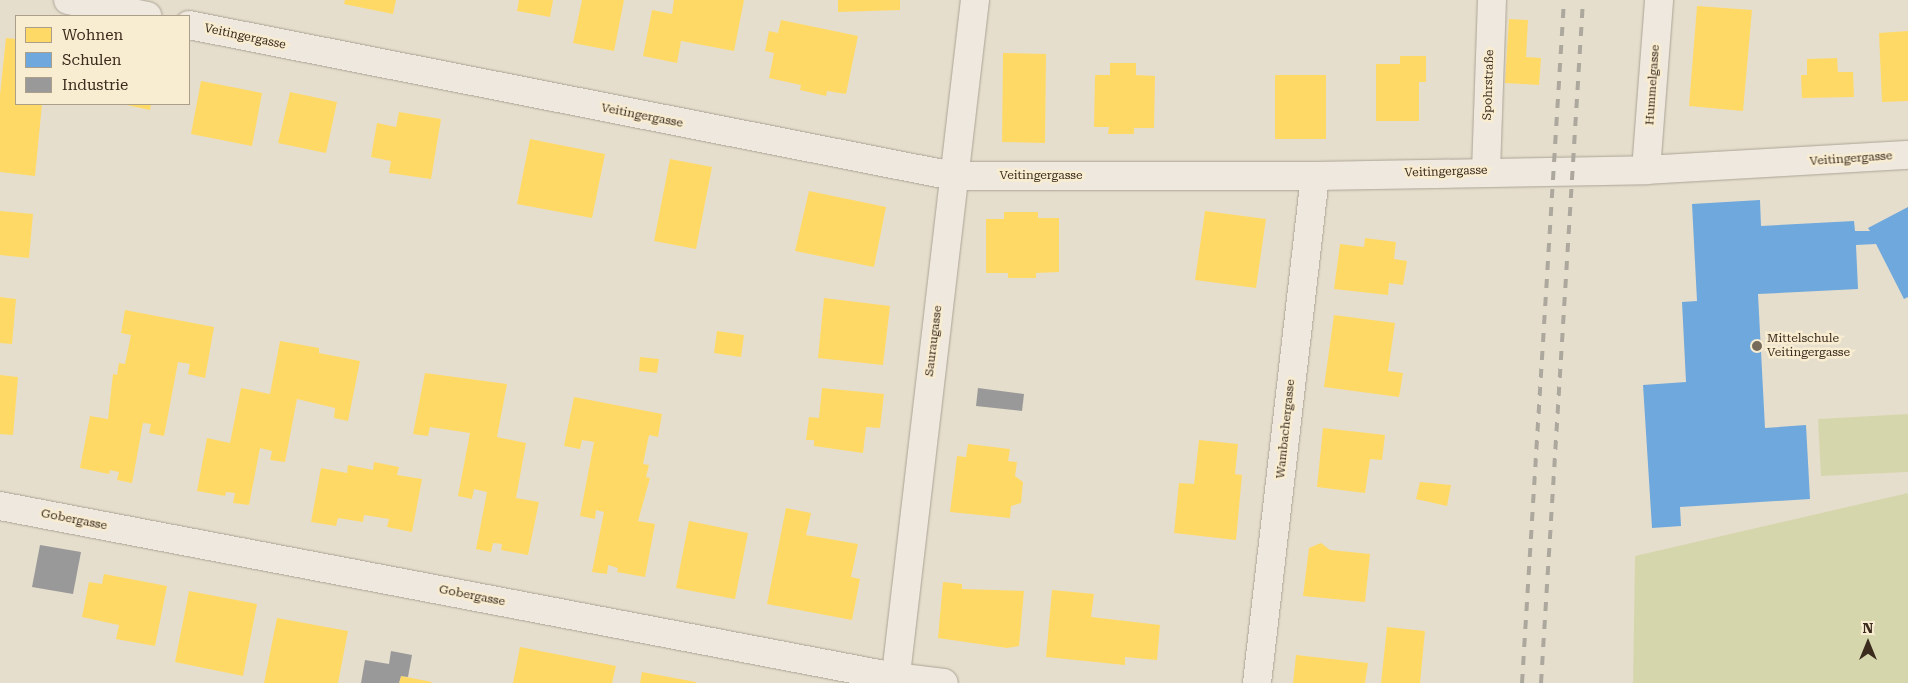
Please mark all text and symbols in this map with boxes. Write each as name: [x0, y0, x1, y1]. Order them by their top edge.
legend: [15, 15, 190, 105]
street label: Veitingergasse: [203, 21, 287, 53]
text: Wohnen: [62, 26, 123, 44]
street label: Hummelgasse: [1643, 44, 1663, 126]
street label: Spohrstraße: [1481, 49, 1497, 121]
text: Schulen: [62, 51, 121, 69]
text: Industrie: [62, 76, 128, 94]
street label: Veitingergasse: [600, 101, 684, 131]
street label: Veitingergasse: [1809, 149, 1893, 169]
street label: Veitingergasse: [1404, 163, 1488, 181]
street label: Veitingergasse: [999, 169, 1083, 183]
street label: Sauraugasse: [923, 305, 945, 377]
place label: Mittelschule Veitingergasse: [1767, 332, 1850, 360]
marker: Mittelschule Veitingergasse: [1751, 340, 1763, 352]
street label: Wambachergasse: [1274, 379, 1298, 479]
street label: Gobergasse: [40, 507, 108, 533]
street label: Gobergasse: [438, 583, 506, 609]
north arrow: [1843, 618, 1893, 668]
text: N: [1863, 620, 1873, 636]

